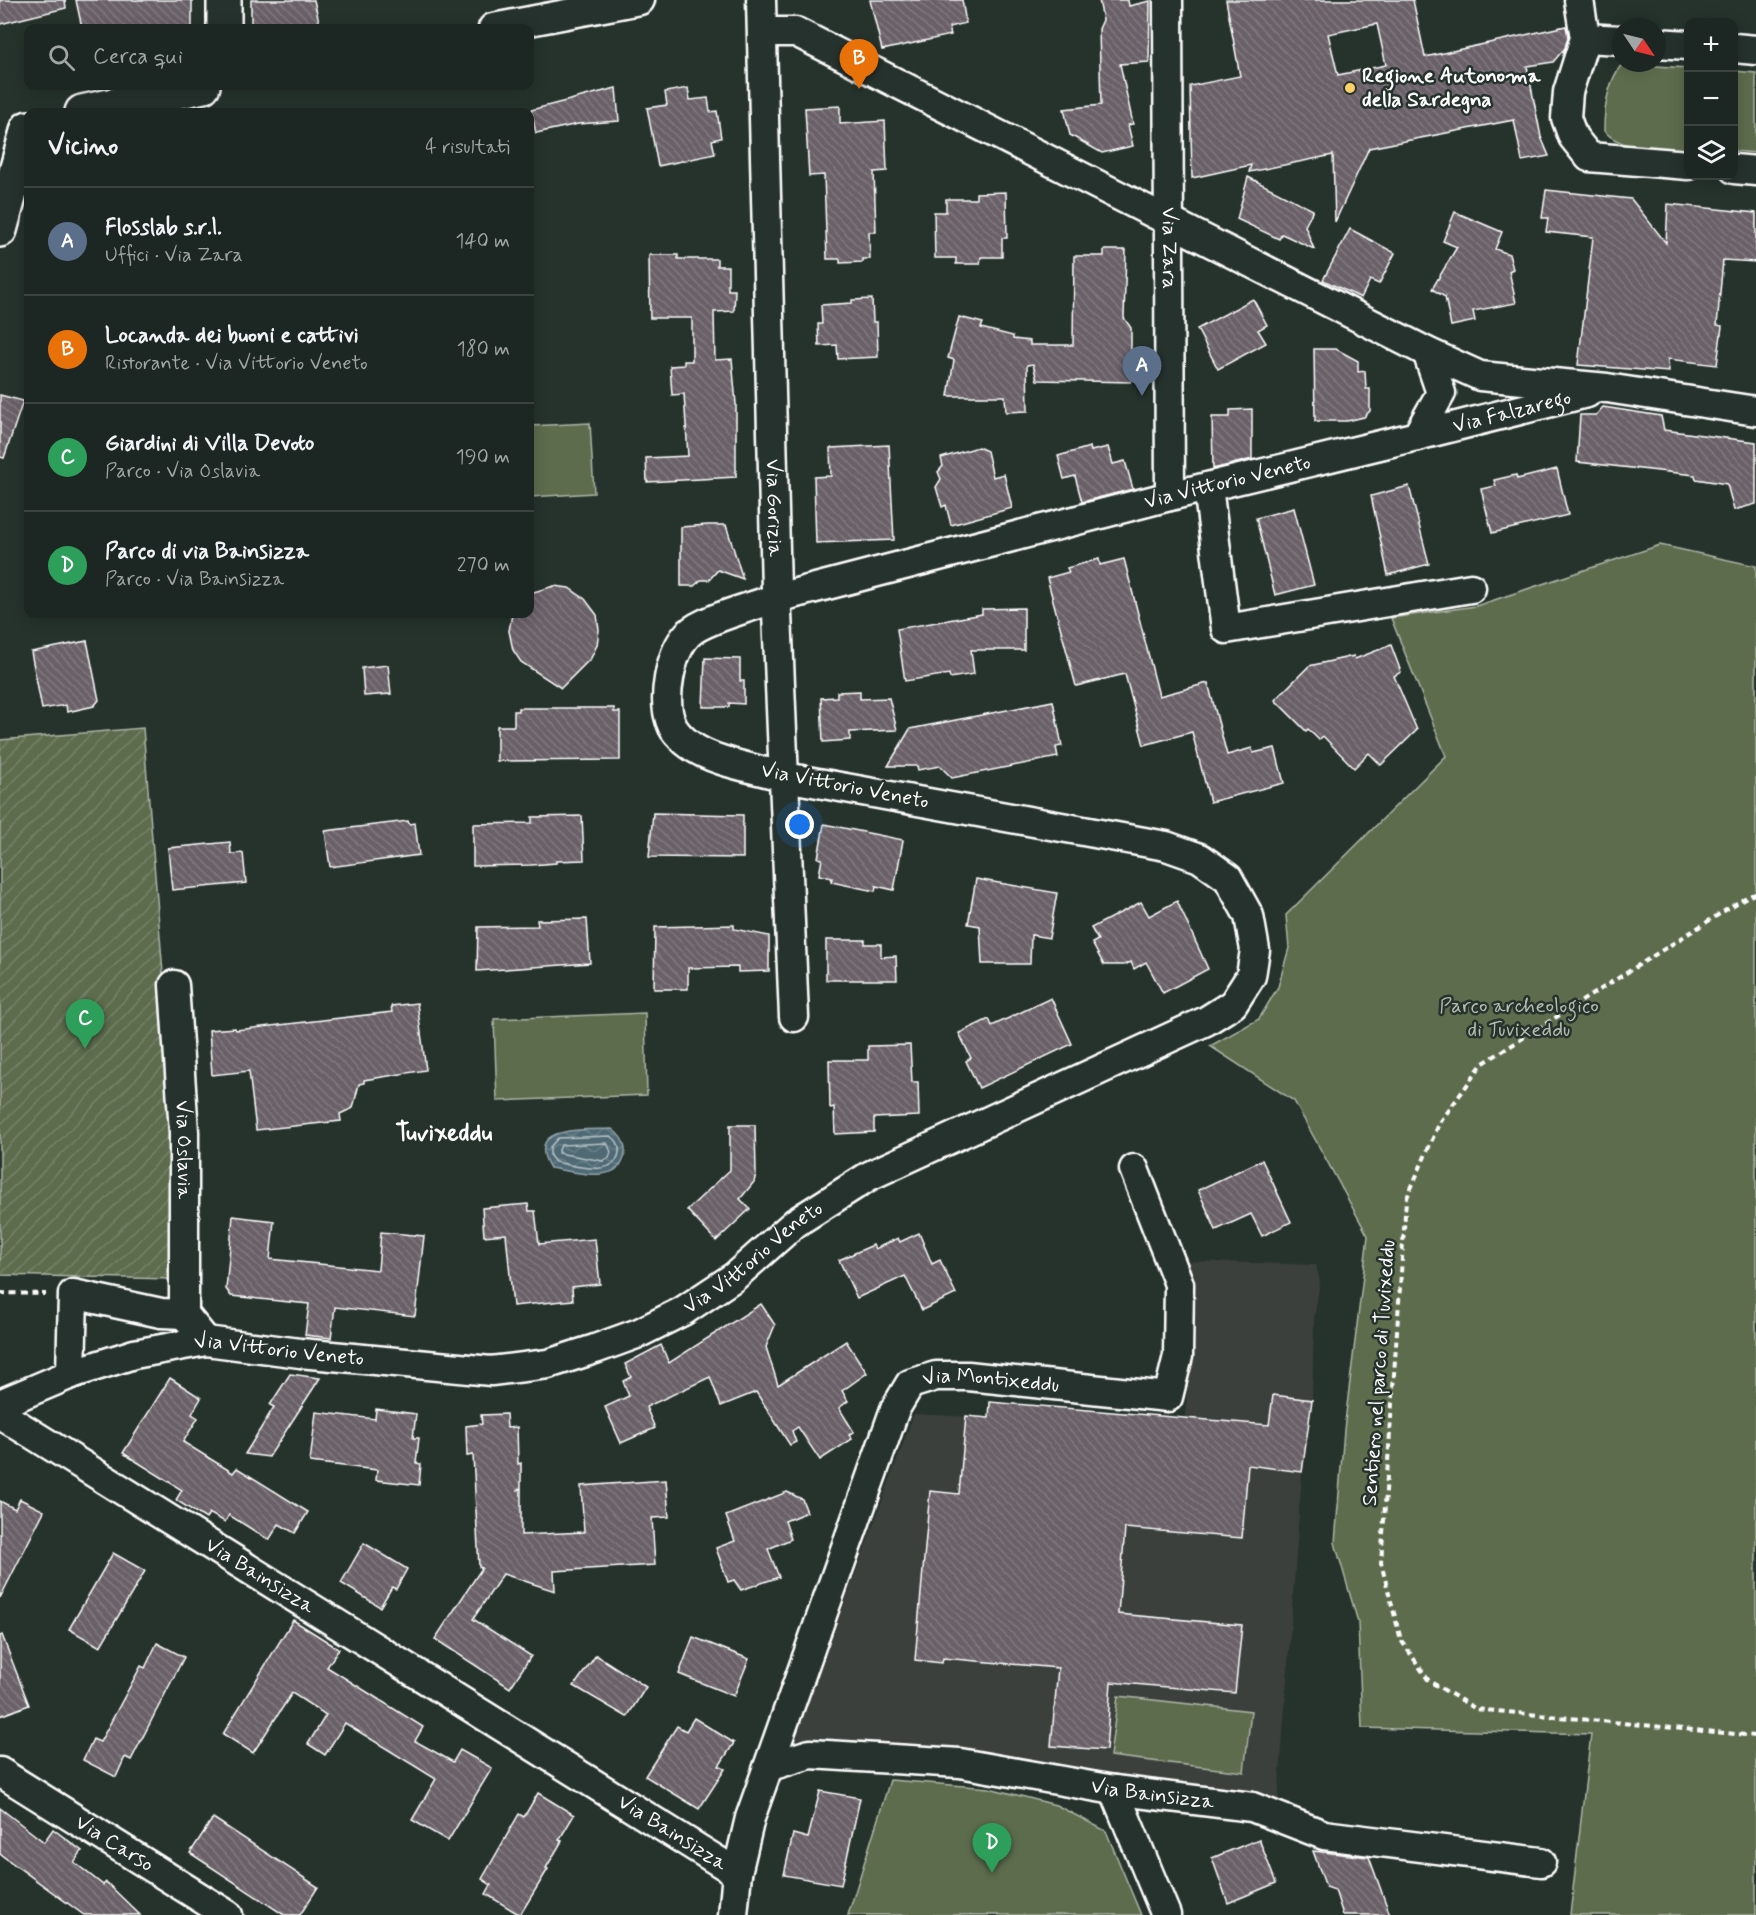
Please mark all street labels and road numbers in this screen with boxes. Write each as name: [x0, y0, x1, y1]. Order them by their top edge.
street label: Via Zara: [1155, 207, 1183, 289]
street label: Via Falzarego: [1450, 384, 1574, 440]
street label: Via Vittorio Veneto: [1141, 448, 1314, 516]
street label: Via Gorizia: [759, 459, 789, 558]
street label: Via Vittorio Veneto: [759, 756, 931, 816]
street label: Via Oslavia: [168, 1099, 198, 1199]
street label: Via Vittorio Veneto: [678, 1195, 829, 1321]
street label: Sentiero nel parco di Tuvixeddu: [1356, 1239, 1402, 1507]
street label: Via Vittorio Veneto: [192, 1327, 365, 1373]
street label: Via Montixeddu: [919, 1362, 1061, 1399]
street label: Via Bainsizza: [200, 1531, 320, 1621]
street label: Via Bainsizza: [1089, 1772, 1216, 1816]
street label: Via Bainsizza: [612, 1788, 733, 1878]
street label: Via Carso: [70, 1809, 159, 1879]

